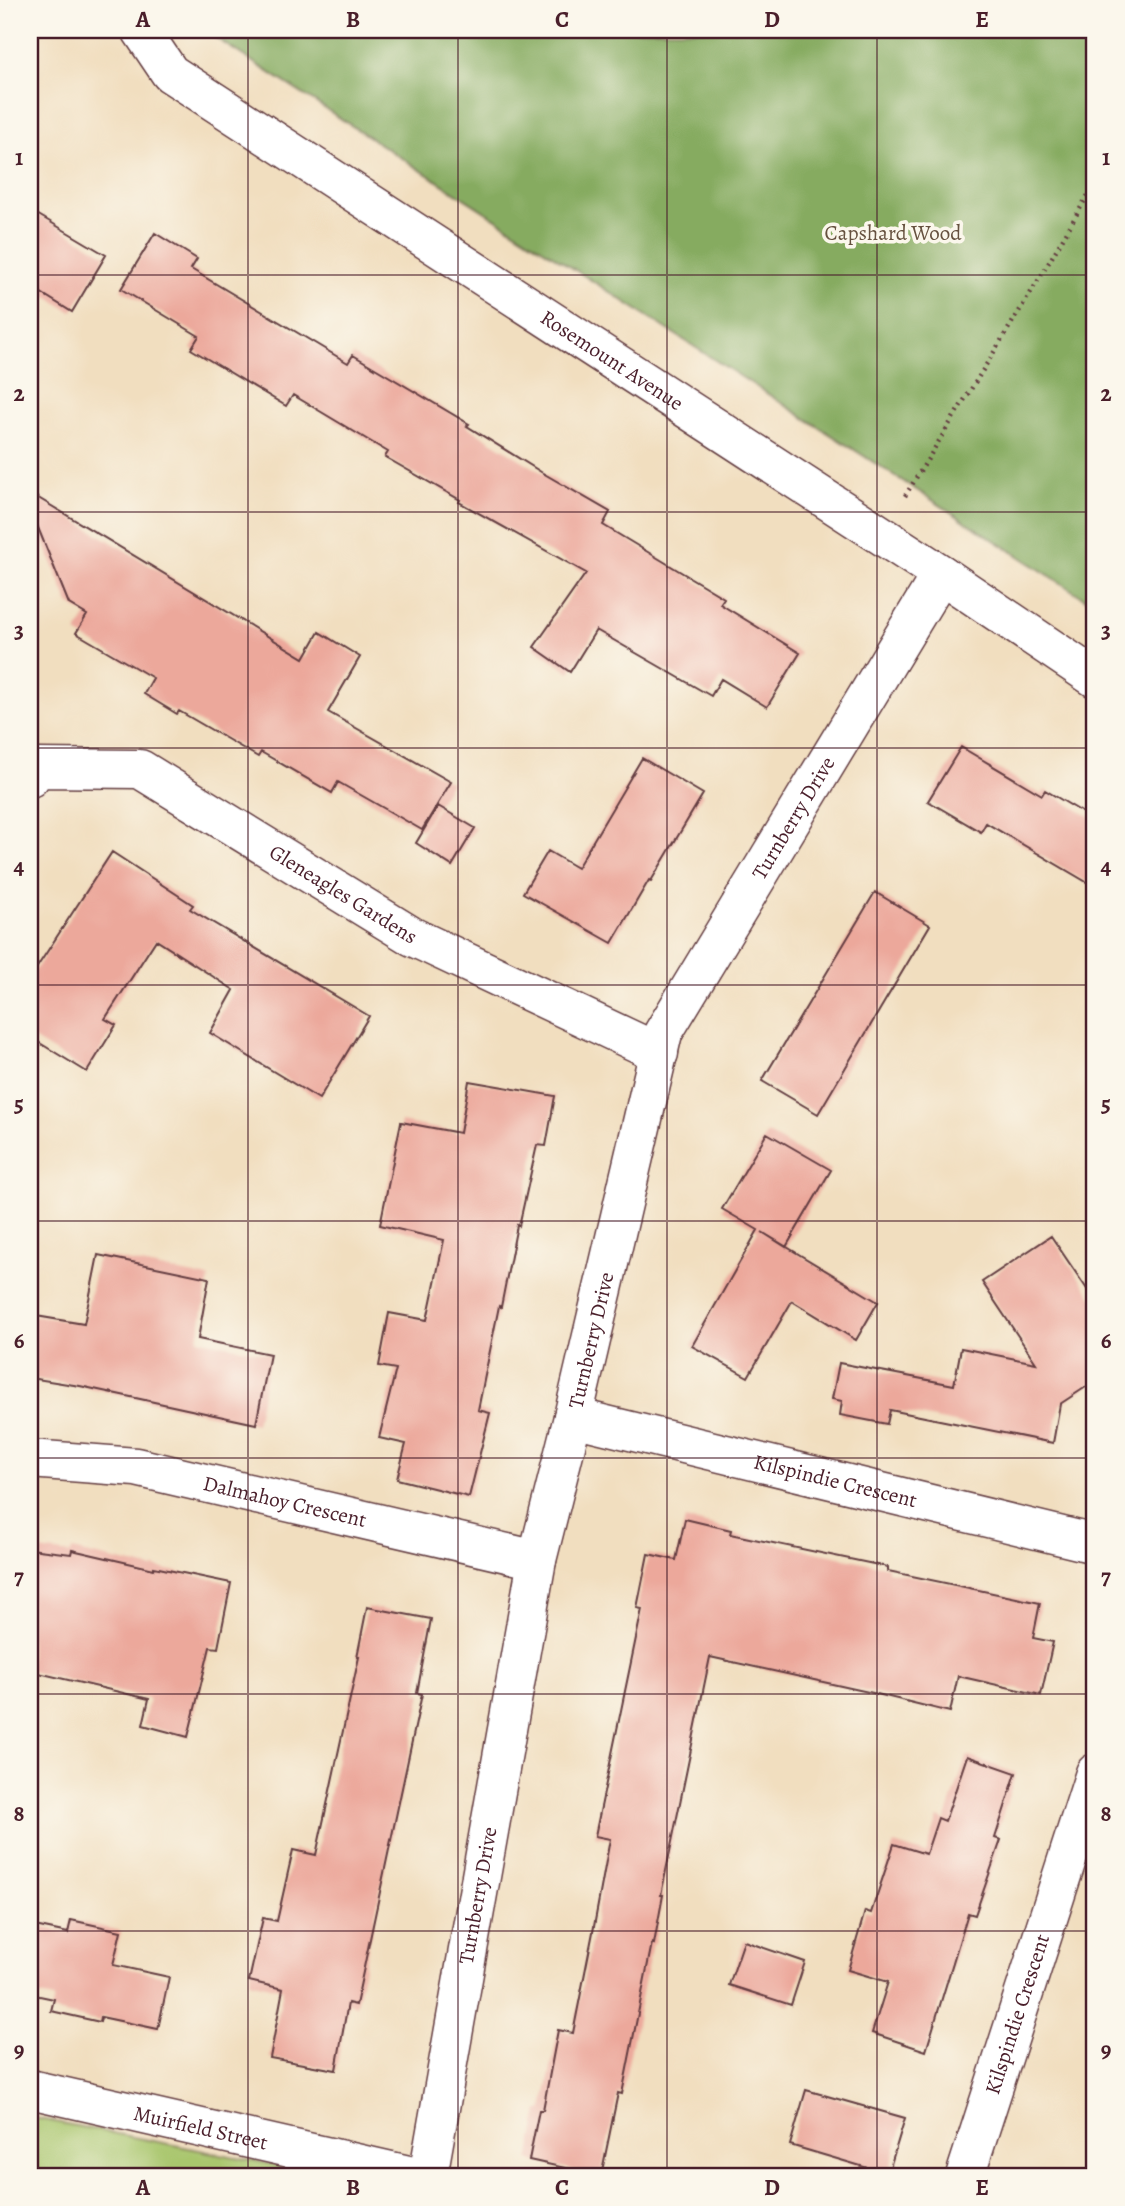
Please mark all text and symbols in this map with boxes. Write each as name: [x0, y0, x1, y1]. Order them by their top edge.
text: A: [135, 4, 151, 35]
text: B: [346, 4, 360, 35]
text: C: [555, 4, 569, 35]
text: D: [764, 4, 780, 35]
text: E: [975, 4, 989, 35]
text: 1: [15, 142, 23, 173]
text: 1: [1102, 142, 1110, 173]
park label: Capshard Wood: [825, 219, 962, 247]
street label: Rosemount Avenue: [535, 304, 689, 417]
text: 2: [13, 378, 25, 409]
text: 2: [1100, 378, 1112, 409]
text: 3: [14, 615, 24, 646]
text: 3: [1101, 615, 1111, 646]
street label: Turnberry Drive: [745, 751, 841, 885]
street label: Gleneagles Gardens: [264, 838, 423, 950]
text: 4: [14, 851, 25, 882]
text: 4: [1101, 851, 1112, 882]
text: 5: [14, 1088, 24, 1119]
text: 5: [1101, 1088, 1111, 1119]
street label: Turnberry Drive: [562, 1269, 621, 1411]
text: 6: [14, 1325, 25, 1356]
text: 6: [1101, 1325, 1112, 1356]
street label: Kilspindie Crescent: [751, 1447, 920, 1514]
street label: Dalmahoy Crescent: [200, 1469, 369, 1534]
text: 7: [14, 1561, 24, 1592]
text: 7: [1101, 1561, 1111, 1592]
text: 8: [13, 1798, 25, 1829]
text: 8: [1100, 1798, 1112, 1829]
street label: Turnberry Drive: [452, 1824, 504, 1966]
street label: Kilspindie Crescent: [978, 1930, 1056, 2098]
text: 9: [14, 2034, 24, 2065]
text: 9: [1101, 2034, 1111, 2065]
street label: Muirfield Street: [131, 2099, 270, 2157]
text: A: [135, 2172, 151, 2203]
text: B: [346, 2172, 360, 2203]
text: C: [555, 2172, 569, 2203]
text: D: [764, 2172, 780, 2203]
text: E: [975, 2172, 989, 2203]

